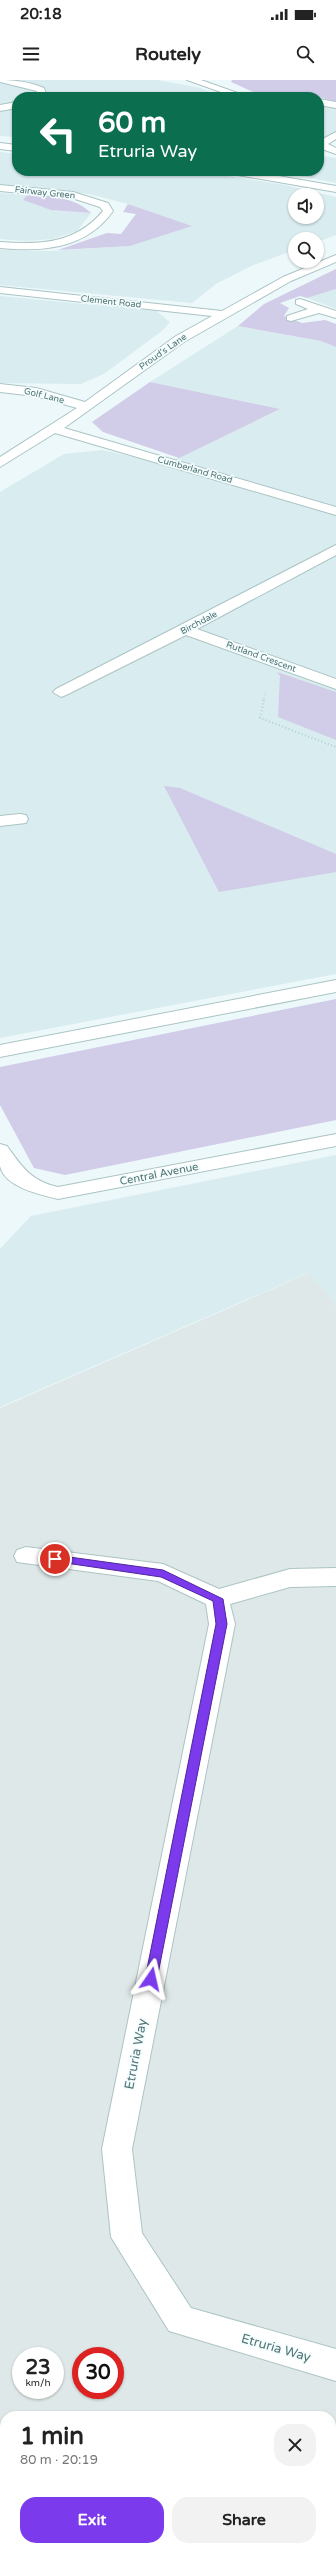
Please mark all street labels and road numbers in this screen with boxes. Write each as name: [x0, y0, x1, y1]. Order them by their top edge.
street label: Fairway Green: [14, 184, 76, 202]
street label: Clement Road: [80, 293, 142, 311]
street label: Proud's Lane: [137, 332, 189, 372]
street label: Golf Lane: [23, 386, 65, 406]
street label: Cumberland Road: [156, 454, 234, 486]
street label: Birchdale: [179, 609, 219, 637]
street label: Rutland Crescent: [224, 639, 298, 675]
street label: Central Avenue: [119, 1160, 199, 1188]
street label: Etruria Way: [121, 2017, 151, 2091]
street label: Etruria Way: [239, 2330, 313, 2366]

